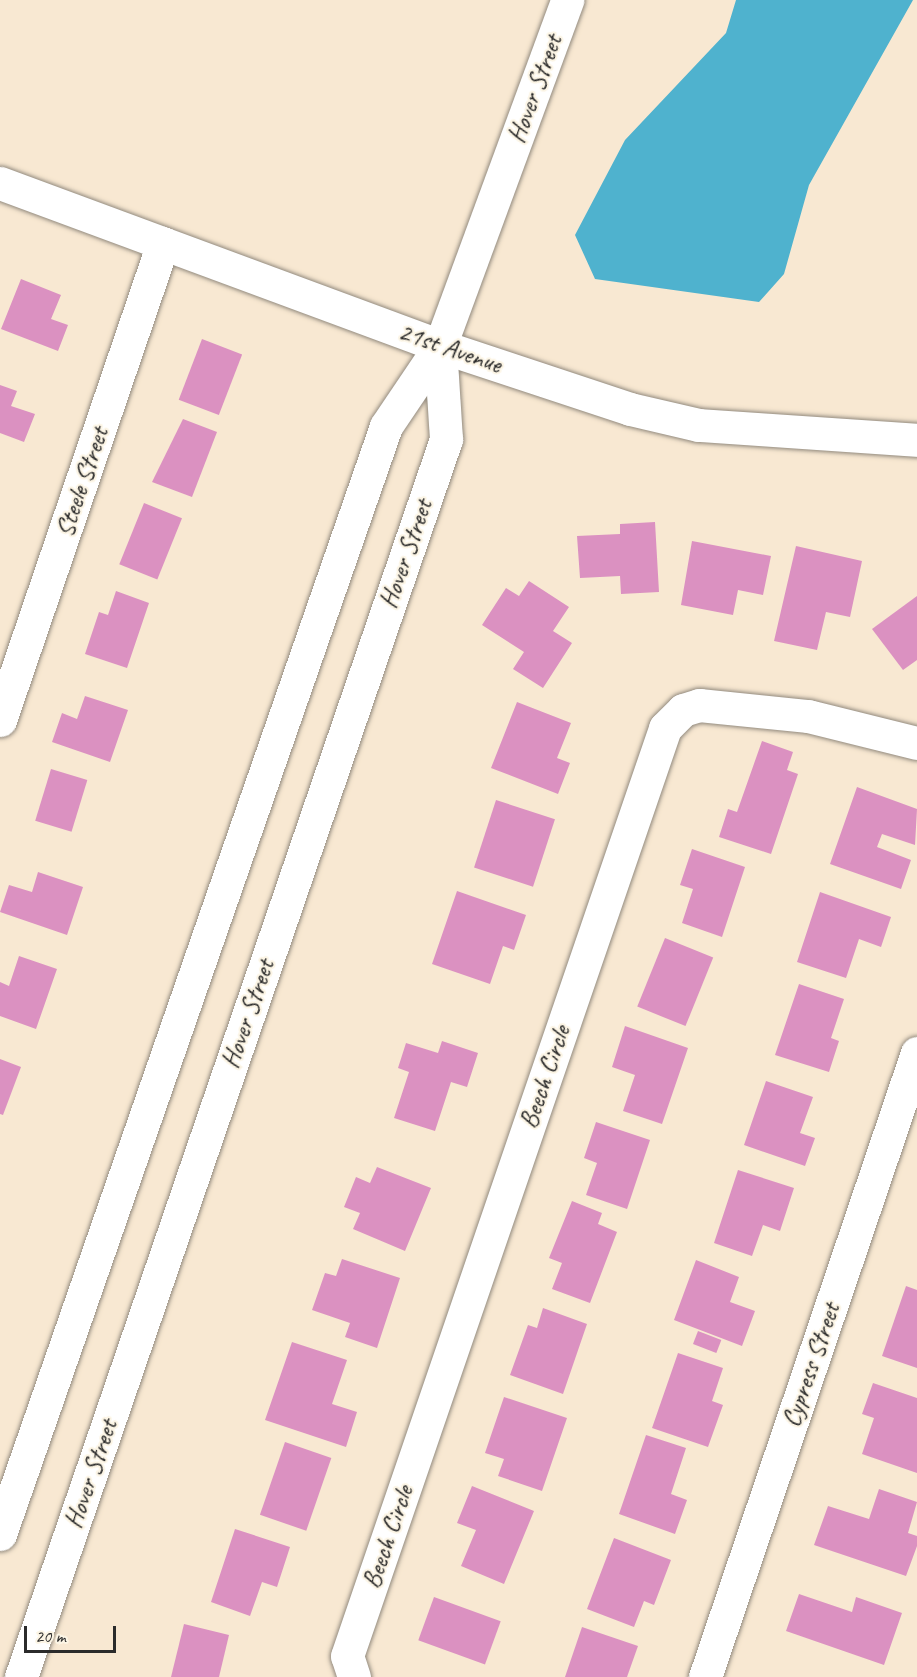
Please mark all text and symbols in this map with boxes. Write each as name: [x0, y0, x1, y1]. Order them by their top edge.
street label: Hover Street: [501, 30, 569, 148]
street label: 21st Avenue: [394, 316, 506, 380]
street label: Steele Street: [49, 423, 115, 541]
street label: Hover Street: [373, 495, 439, 613]
street label: Hover Street: [215, 955, 281, 1073]
street label: Beech Circle: [513, 1022, 577, 1132]
street label: Cypress Street: [775, 1299, 847, 1431]
street label: Hover Street: [58, 1415, 124, 1533]
street label: Beech Circle: [356, 1482, 420, 1592]
scale bar: [27, 1614, 118, 1652]
text: 20 m: [35, 1625, 66, 1647]

